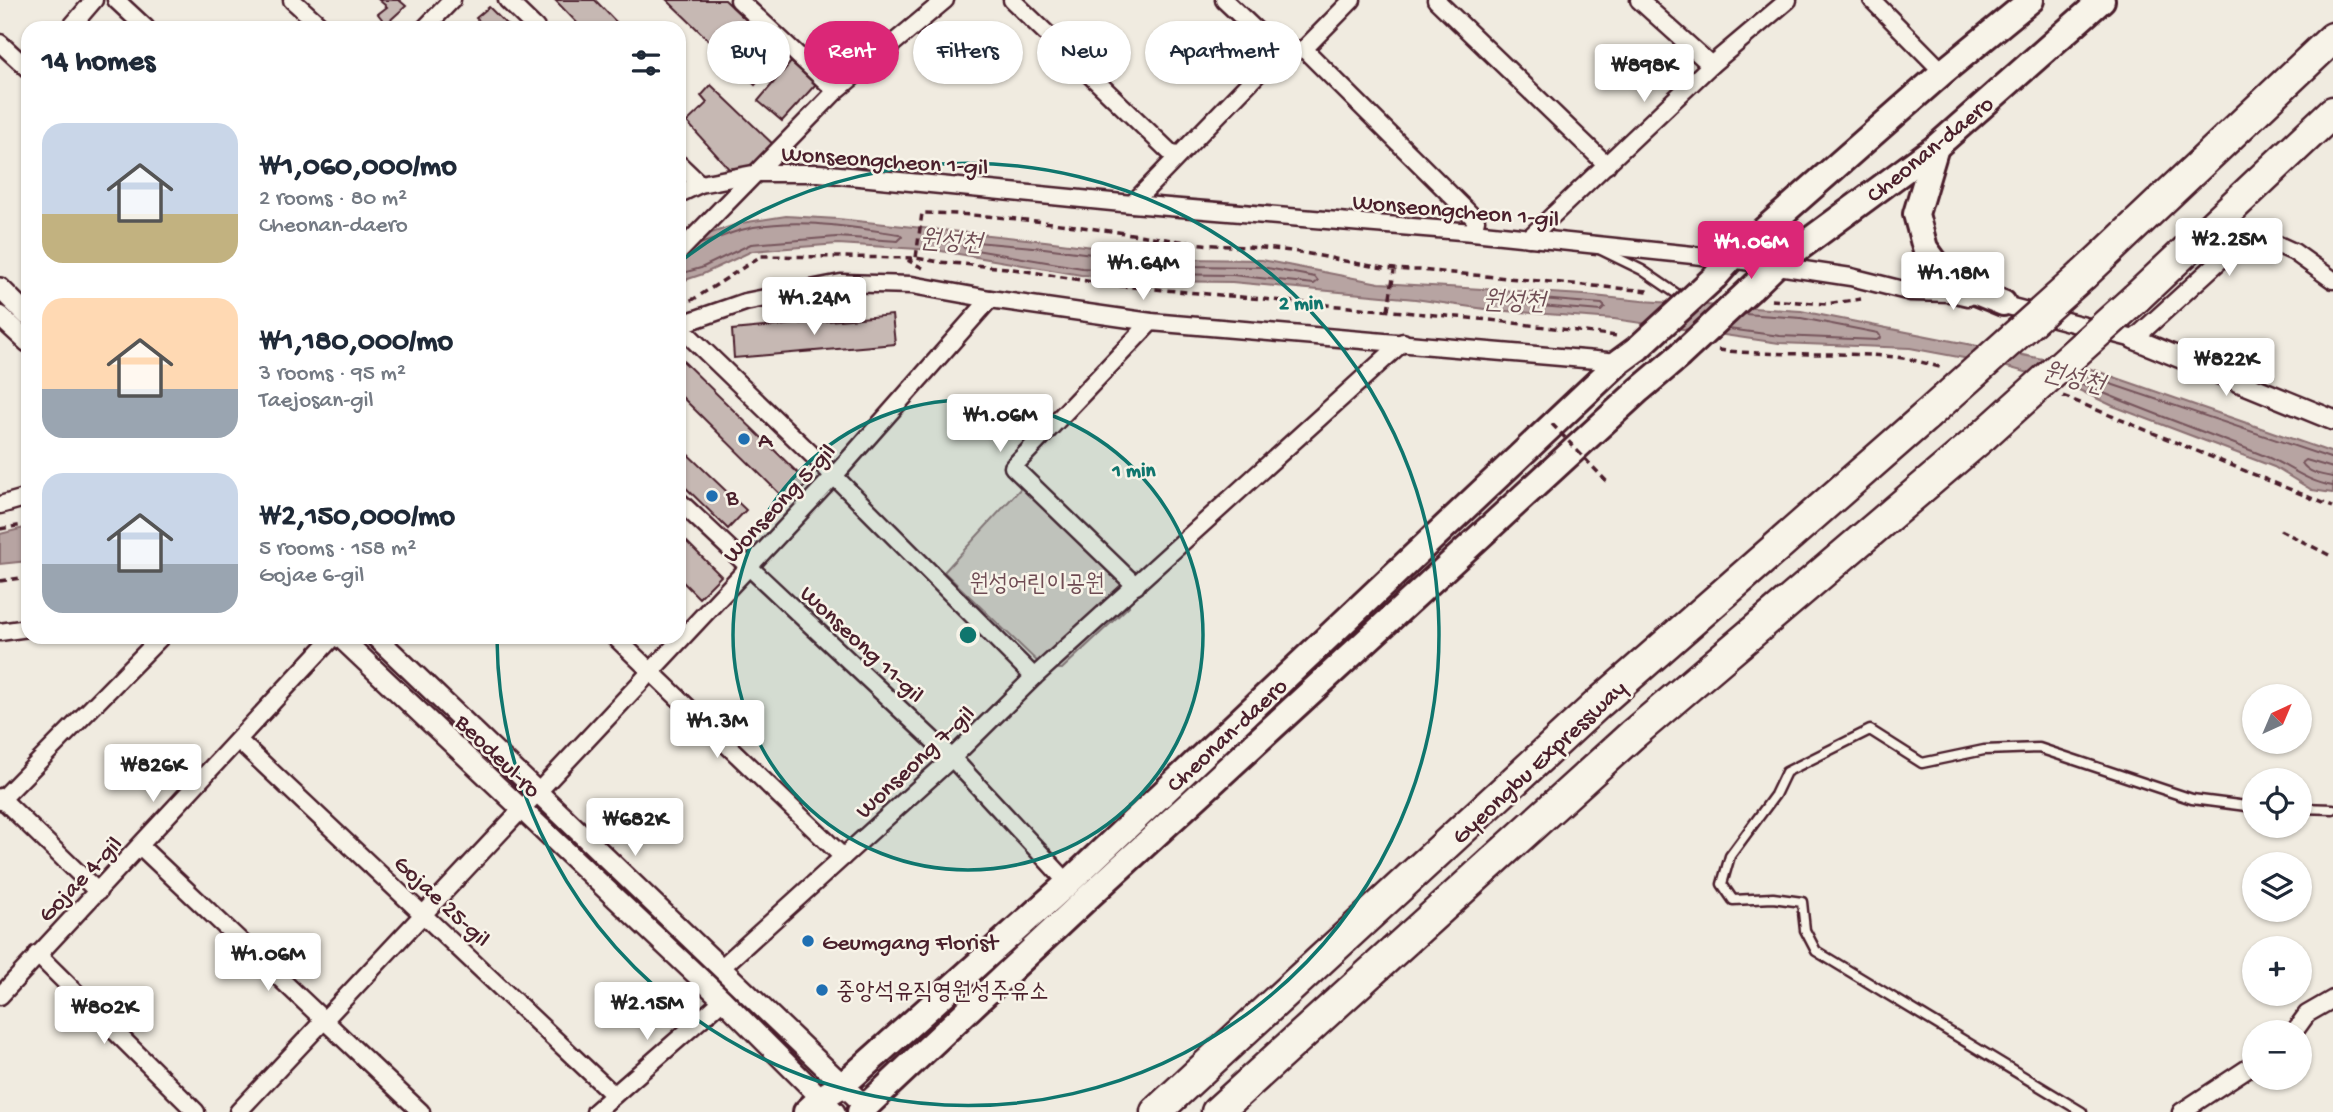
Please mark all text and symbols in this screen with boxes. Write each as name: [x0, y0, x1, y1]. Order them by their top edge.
chip: Buy: [707, 21, 790, 84]
chip: Rent: [804, 21, 899, 84]
chip: Filters: [913, 21, 1023, 84]
chip: New: [1037, 21, 1131, 84]
chip: Apartment: [1145, 21, 1302, 84]
icon: filters: [627, 44, 665, 82]
pin: ₩898K: [1595, 44, 1693, 104]
text: 14 homes: [42, 46, 155, 81]
text: ₩898K: [1611, 53, 1677, 80]
street label: Cheonan-daero: [1862, 91, 2001, 211]
street label: Wonseongcheon 1-gil: [780, 141, 989, 184]
icon: home: [98, 151, 182, 235]
text: ₩1,060,000/mo: [259, 151, 457, 186]
text: 2 rooms · 80 m²: [259, 186, 407, 213]
street label: Wonseongcheon 1-gil: [1351, 189, 1560, 236]
text: Cheonan-daero: [259, 213, 408, 240]
pin: ₩2.25M: [2172, 218, 2286, 278]
pin: ₩1.06M: [1694, 222, 1808, 281]
water label: 원성천: [918, 226, 986, 261]
text: ₩2.25M: [2192, 227, 2266, 254]
text: ₩1.06M: [1714, 230, 1788, 257]
pin: ₩1.64M: [1086, 243, 1200, 302]
text: ₩1.64M: [1107, 251, 1179, 278]
pin: ₩1.18M: [1896, 252, 2010, 312]
text: ₩1.18M: [1917, 261, 1989, 288]
pin: ₩1.24M: [757, 278, 871, 337]
text: ₩1.24M: [778, 286, 850, 313]
water label: 원성천: [1482, 287, 1549, 320]
text: 2 min: [1279, 293, 1324, 318]
icon: home: [98, 326, 182, 410]
text: ₩1,180,000/mo: [259, 326, 453, 361]
pin: ₩822K: [2177, 338, 2275, 398]
text: ₩822K: [2194, 347, 2258, 374]
water label: 원성천: [2039, 358, 2110, 404]
text: 3 rooms · 95 m²: [259, 361, 406, 388]
text: Taejosan-gil: [259, 388, 374, 415]
pin: ₩1.06M: [943, 394, 1057, 454]
text: ₩1.06M: [963, 403, 1037, 430]
place label: A: [758, 428, 774, 457]
marker: A: [736, 431, 752, 447]
street label: Wonseong 5-gil: [718, 439, 843, 570]
text: 1 min: [1112, 460, 1156, 485]
place label: B: [725, 485, 739, 514]
marker: B: [704, 488, 720, 504]
icon: home: [98, 501, 182, 585]
text: ₩2,150,000/mo: [259, 501, 455, 536]
text: 5 rooms · 158 m²: [259, 536, 416, 563]
text: Gojae 6-gil: [259, 563, 364, 590]
park label: 원성어린이공원: [969, 571, 1105, 600]
street label: Wonseong 11-gil: [792, 580, 929, 711]
centre of rings: [956, 623, 980, 647]
street label: Cheonan-daero: [1162, 673, 1295, 800]
street label: Gyeongbu Expressway: [1447, 675, 1634, 852]
north arrow: [2242, 684, 2312, 754]
map controls: [2242, 684, 2312, 1090]
pin: ₩1.3M: [668, 700, 766, 760]
street label: Wonseong 7-gil: [851, 701, 982, 826]
street label: Beodeul-ro: [447, 709, 546, 806]
text: ₩1.3M: [686, 709, 748, 736]
pin: ₩826K: [104, 744, 202, 804]
text: ₩826K: [120, 753, 186, 780]
button: locate: [2242, 768, 2312, 838]
pin: ₩682K: [586, 798, 684, 858]
text: ₩682K: [602, 807, 668, 834]
street label: Gojae 4-gil: [33, 831, 130, 930]
street label: Gojae 25-gil: [386, 850, 495, 955]
button: layers: [2242, 852, 2312, 922]
place label: Geumgang Florist: [822, 930, 1000, 959]
marker: Geumgang Florist: [800, 933, 816, 949]
pin: ₩1.06M: [211, 934, 325, 993]
button: +: [2242, 936, 2312, 1006]
text: ₩1.06M: [231, 942, 305, 969]
place label: 중앙석유직영원성주유소: [836, 979, 1048, 1008]
pin: ₩2.15M: [590, 982, 704, 1042]
marker: 중앙석유직영원성주유소: [814, 982, 830, 998]
pin: ₩802K: [55, 986, 153, 1046]
text: ₩2.15M: [611, 991, 683, 1018]
text: ₩802K: [71, 995, 137, 1022]
button: −: [2242, 1020, 2312, 1090]

